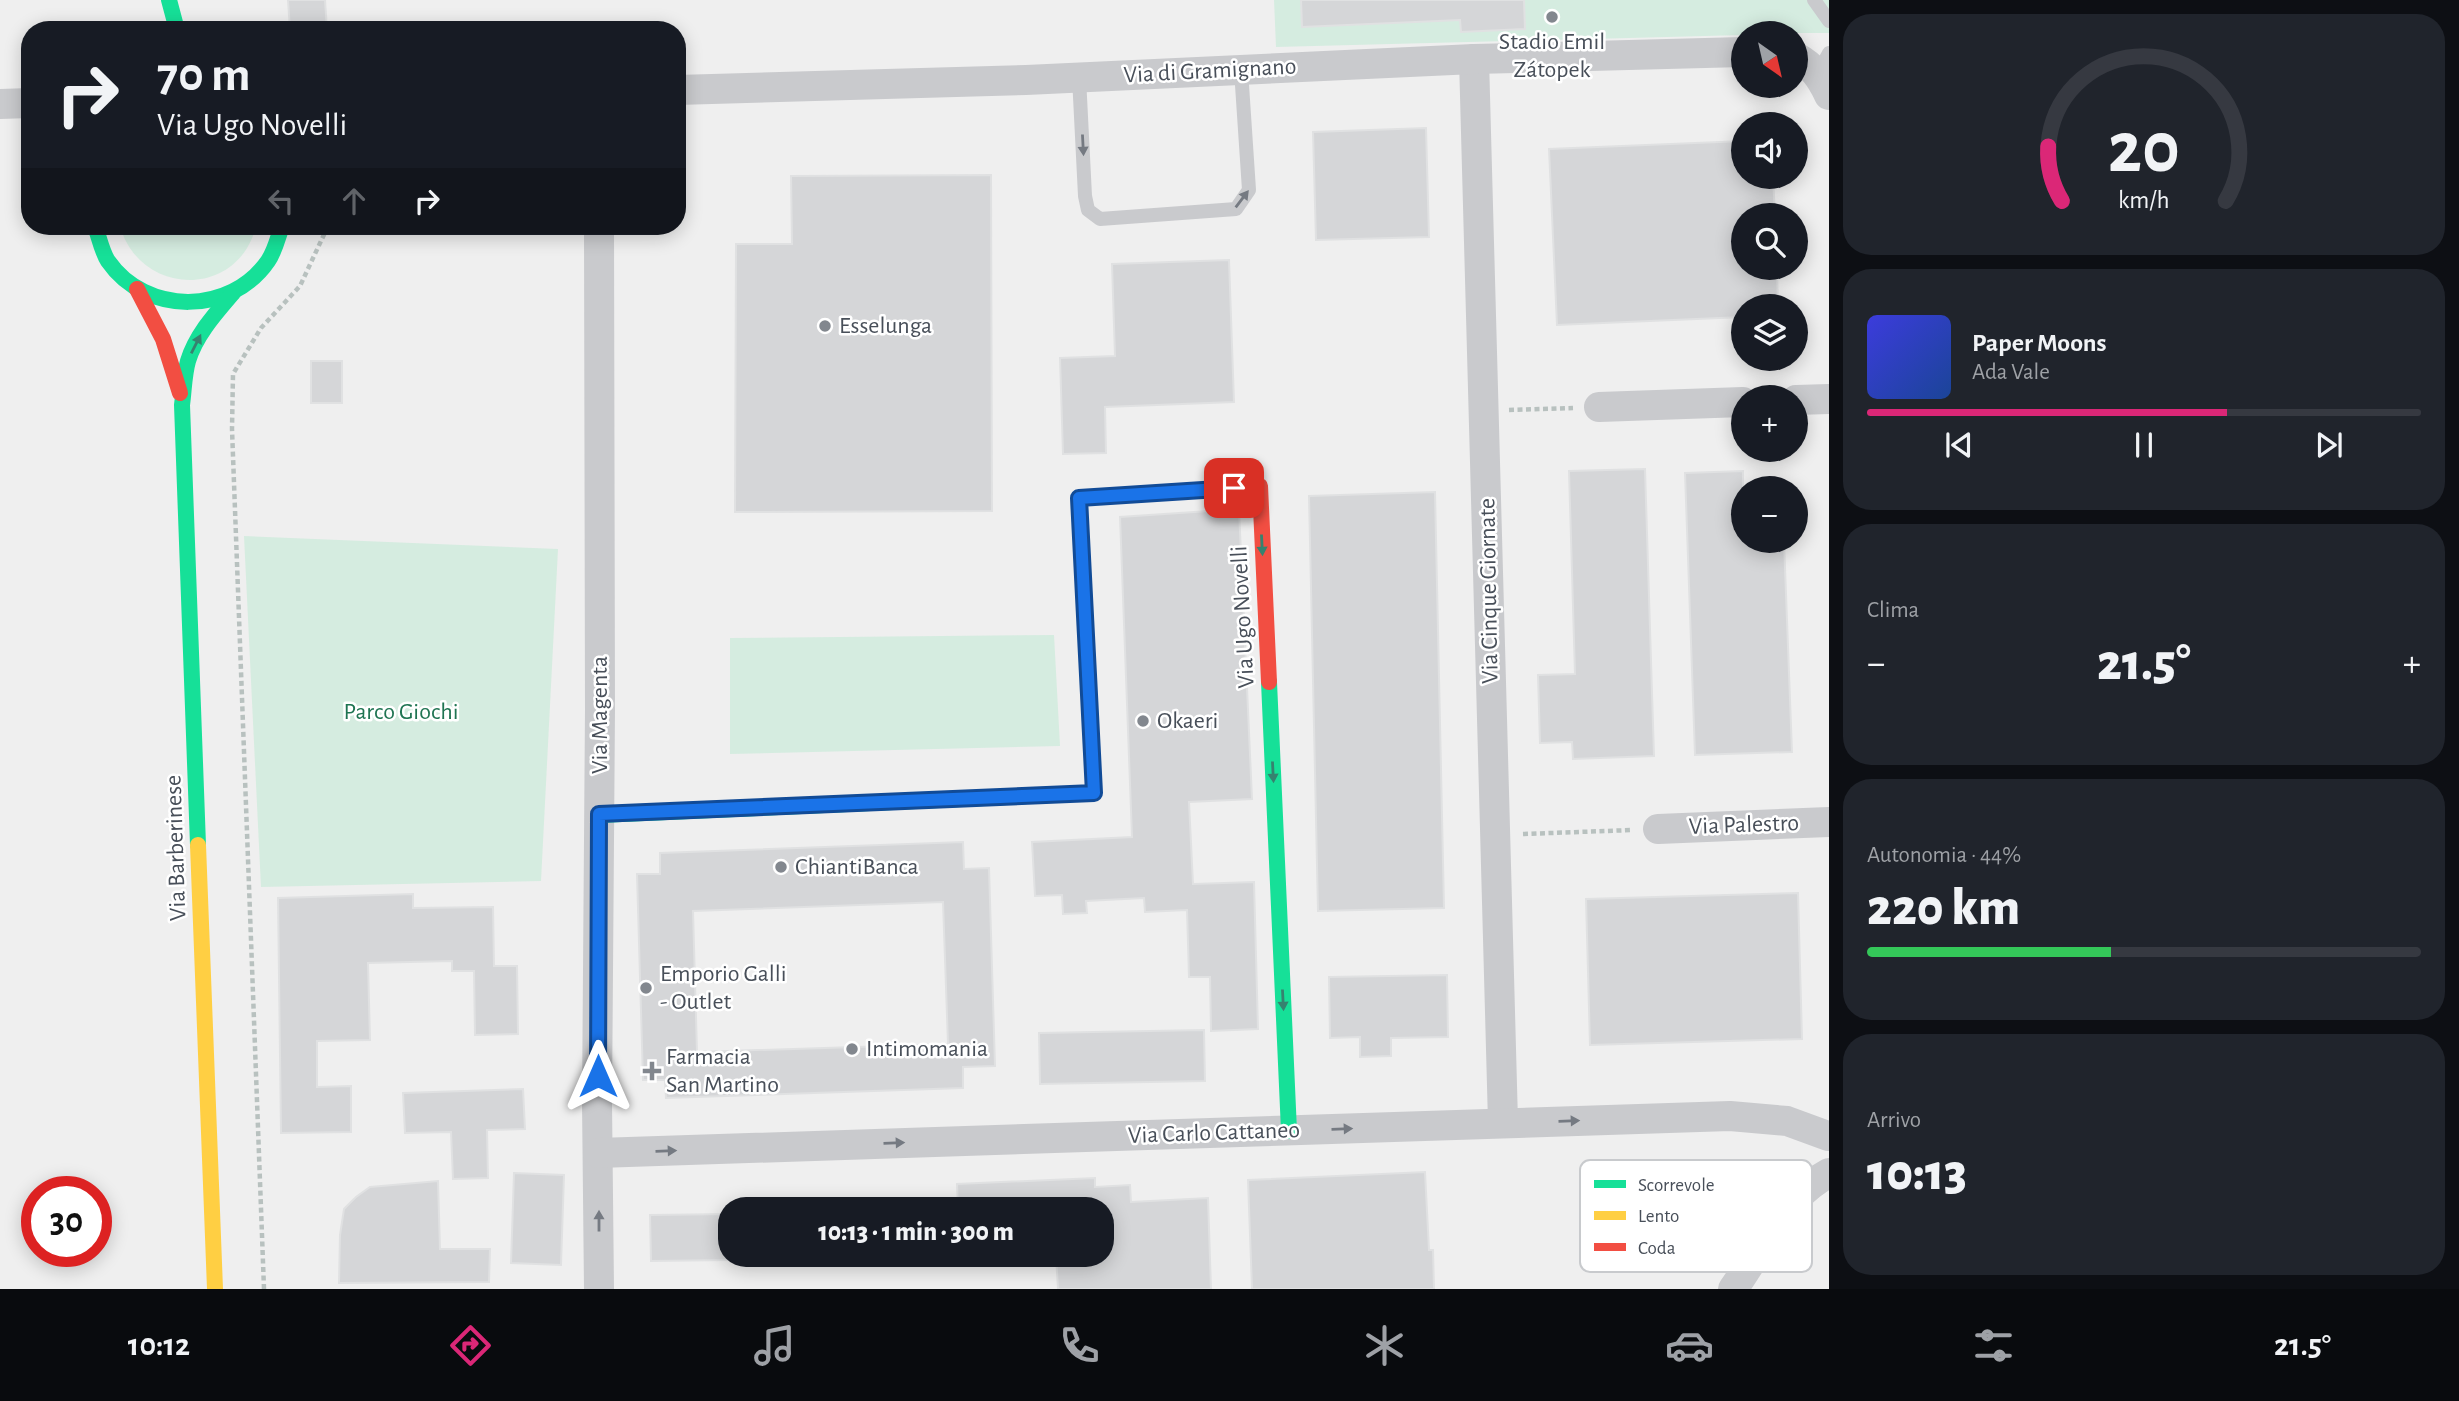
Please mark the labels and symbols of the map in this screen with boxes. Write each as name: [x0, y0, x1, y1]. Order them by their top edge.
marker: Stadio Emil Zátopek: [1544, 9, 1560, 25]
north arrow: [1731, 21, 1808, 98]
place label: Stadio Emil Zátopek: [1499, 30, 1605, 82]
street label: Via di Gramignano: [1123, 54, 1297, 88]
one-way arrow: [1077, 134, 1088, 156]
one-way arrow: [1235, 190, 1249, 208]
place label: Esselunga: [839, 314, 932, 338]
marker: Esselunga: [817, 318, 833, 334]
one-way arrow: [190, 334, 201, 354]
pin: [1204, 458, 1264, 518]
street label: Via Cinque Giornate: [1475, 498, 1503, 684]
one-way arrow: [1257, 534, 1268, 556]
street label: Via Ugo Novelli: [1227, 545, 1259, 689]
street label: Via Magenta: [588, 656, 612, 774]
park label: Parco Giochi: [344, 700, 458, 724]
place label: Okaeri: [1157, 709, 1218, 733]
marker: Okaeri: [1135, 713, 1151, 729]
one-way arrow: [1267, 762, 1278, 784]
street label: Via Barberinese: [161, 774, 191, 922]
street label: Via Palestro: [1688, 811, 1800, 839]
place label: ChiantiBanca: [795, 855, 919, 879]
marker: ChiantiBanca: [773, 859, 789, 875]
place label: Emporio Galli - Outlet: [660, 962, 787, 1014]
marker: Emporio Galli - Outlet: [638, 980, 654, 996]
one-way arrow: [1278, 989, 1289, 1011]
place label: Intimomania: [866, 1037, 988, 1061]
position arrow: [561, 1039, 635, 1113]
marker: Intimomania: [844, 1041, 860, 1057]
place label: Farmacia San Martino: [666, 1045, 779, 1097]
marker: Farmacia San Martino: [644, 1063, 660, 1079]
one-way arrow: [1558, 1115, 1580, 1126]
street label: Via Carlo Cattaneo: [1128, 1118, 1300, 1148]
one-way arrow: [1331, 1123, 1353, 1134]
one-way arrow: [883, 1138, 905, 1149]
one-way arrow: [656, 1145, 678, 1156]
legend: [1580, 1160, 1812, 1272]
speed limit sign: 30: [21, 1176, 112, 1267]
text: Scorrevole: [1638, 1176, 1715, 1195]
text: Lento: [1638, 1207, 1679, 1226]
one-way arrow: [593, 1210, 605, 1232]
text: Coda: [1638, 1239, 1676, 1258]

